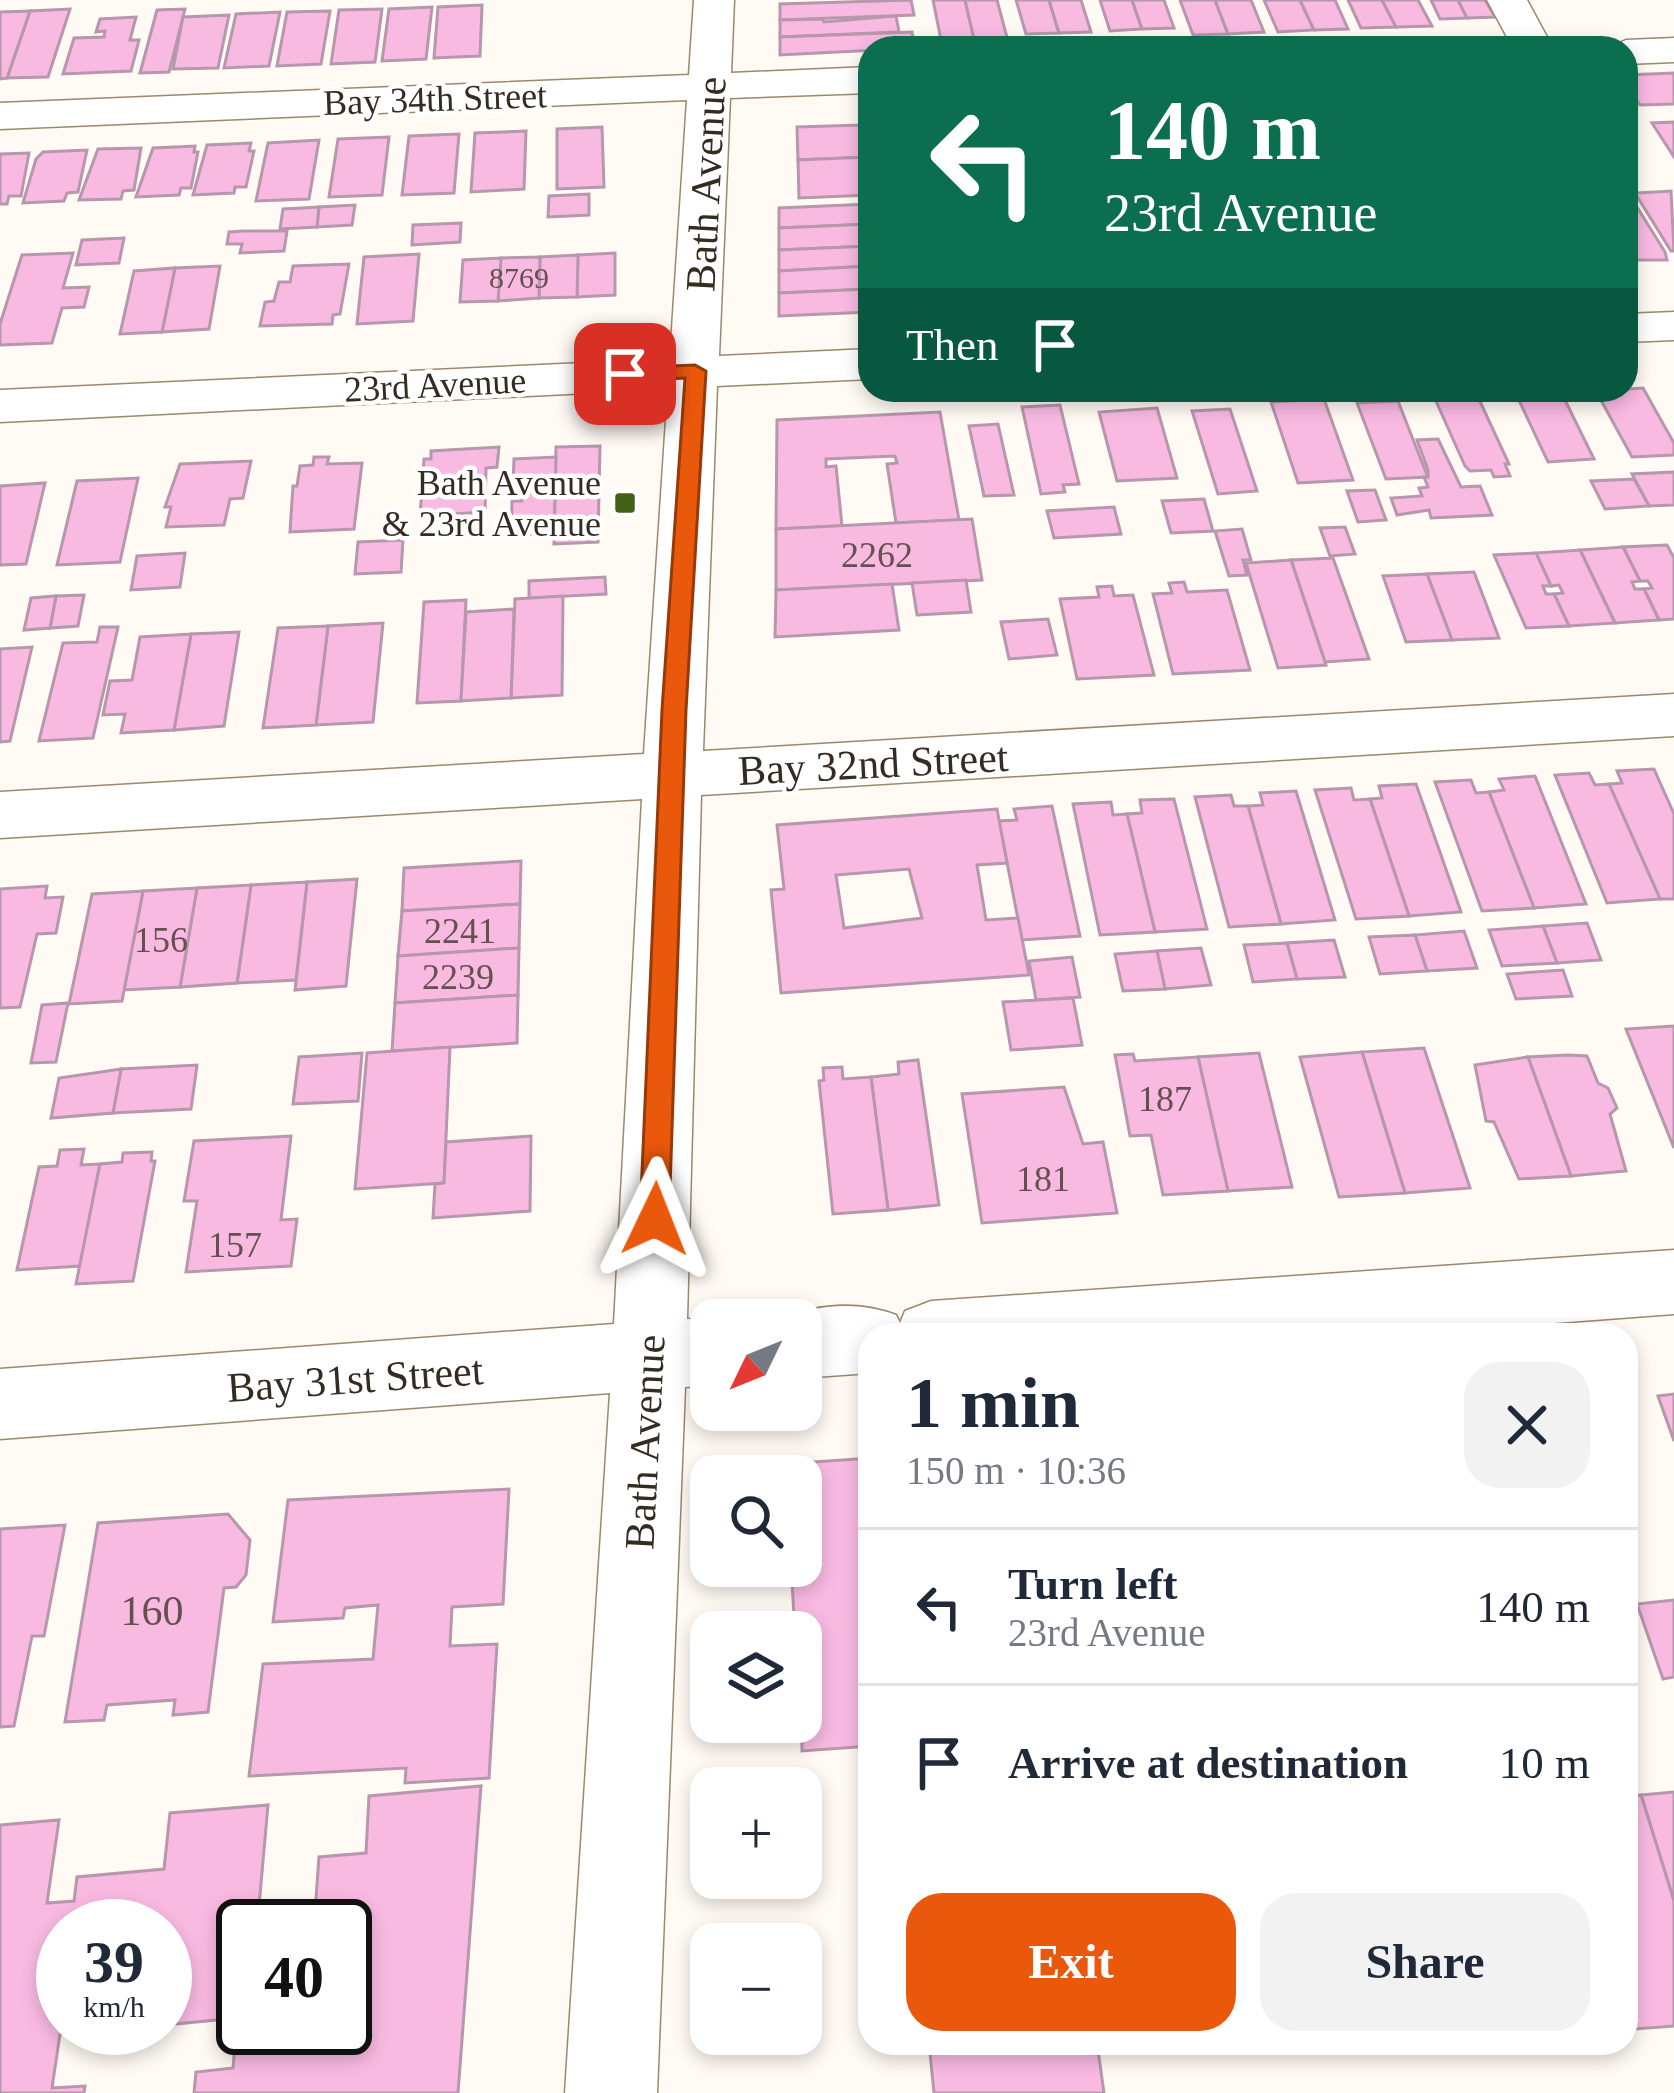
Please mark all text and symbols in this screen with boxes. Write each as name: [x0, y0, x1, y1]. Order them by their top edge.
street label: Bay 34th Street: [322, 75, 548, 123]
street label: Bath Avenue: [677, 75, 735, 293]
icon: left: [906, 84, 1062, 240]
text: 140 m: [1104, 84, 1321, 177]
text: 23rd Avenue: [1104, 183, 1377, 243]
house number: 8769: [489, 261, 549, 294]
icon: arrive: [1022, 312, 1088, 378]
text: Then: [906, 320, 998, 370]
pin: [574, 323, 676, 425]
icon: arrive: [592, 341, 658, 407]
street label: 23rd Avenue: [343, 360, 527, 410]
place label: Bath Avenue & 23rd Avenue: [382, 463, 601, 544]
marker: Bath Avenue & 23rd Avenue: [612, 490, 638, 516]
house number: 2262: [841, 535, 913, 575]
street label: Bay 32nd Street: [737, 734, 1010, 794]
house number: 2241: [424, 911, 496, 951]
house number: 156: [134, 920, 188, 960]
house number: 2239: [422, 957, 494, 997]
house number: 187: [1138, 1079, 1192, 1119]
position arrow: [592, 1156, 718, 1282]
house number: 181: [1016, 1159, 1070, 1199]
house number: 157: [208, 1225, 262, 1265]
north arrow: [690, 1299, 822, 1431]
map controls: [690, 1299, 822, 2055]
street label: Bath Avenue: [616, 1333, 674, 1551]
street label: Bay 31st Street: [225, 1347, 485, 1411]
button: close: [1464, 1362, 1590, 1488]
text: 1 min: [906, 1363, 1080, 1443]
text: 150 m · 10:36: [906, 1449, 1126, 1492]
button: search: [690, 1455, 822, 1587]
text: Turn left: [1008, 1559, 1178, 1609]
icon: left: [906, 1574, 972, 1640]
text: 140 m: [1476, 1582, 1590, 1632]
house number: 160: [121, 1588, 184, 1634]
button: layers: [690, 1611, 822, 1743]
text: 23rd Avenue: [1008, 1611, 1205, 1654]
icon: arrive: [906, 1730, 972, 1796]
text: Arrive at destination: [1008, 1738, 1408, 1788]
text: 10 m: [1499, 1738, 1590, 1788]
button: +: [690, 1767, 822, 1899]
button: Exit: [906, 1893, 1236, 2031]
button: Share: [1260, 1893, 1590, 2031]
speed limit sign: 40: [216, 1899, 372, 2055]
button: −: [690, 1923, 822, 2055]
text: 39: [84, 1929, 144, 1995]
text: km/h: [83, 1990, 145, 2023]

